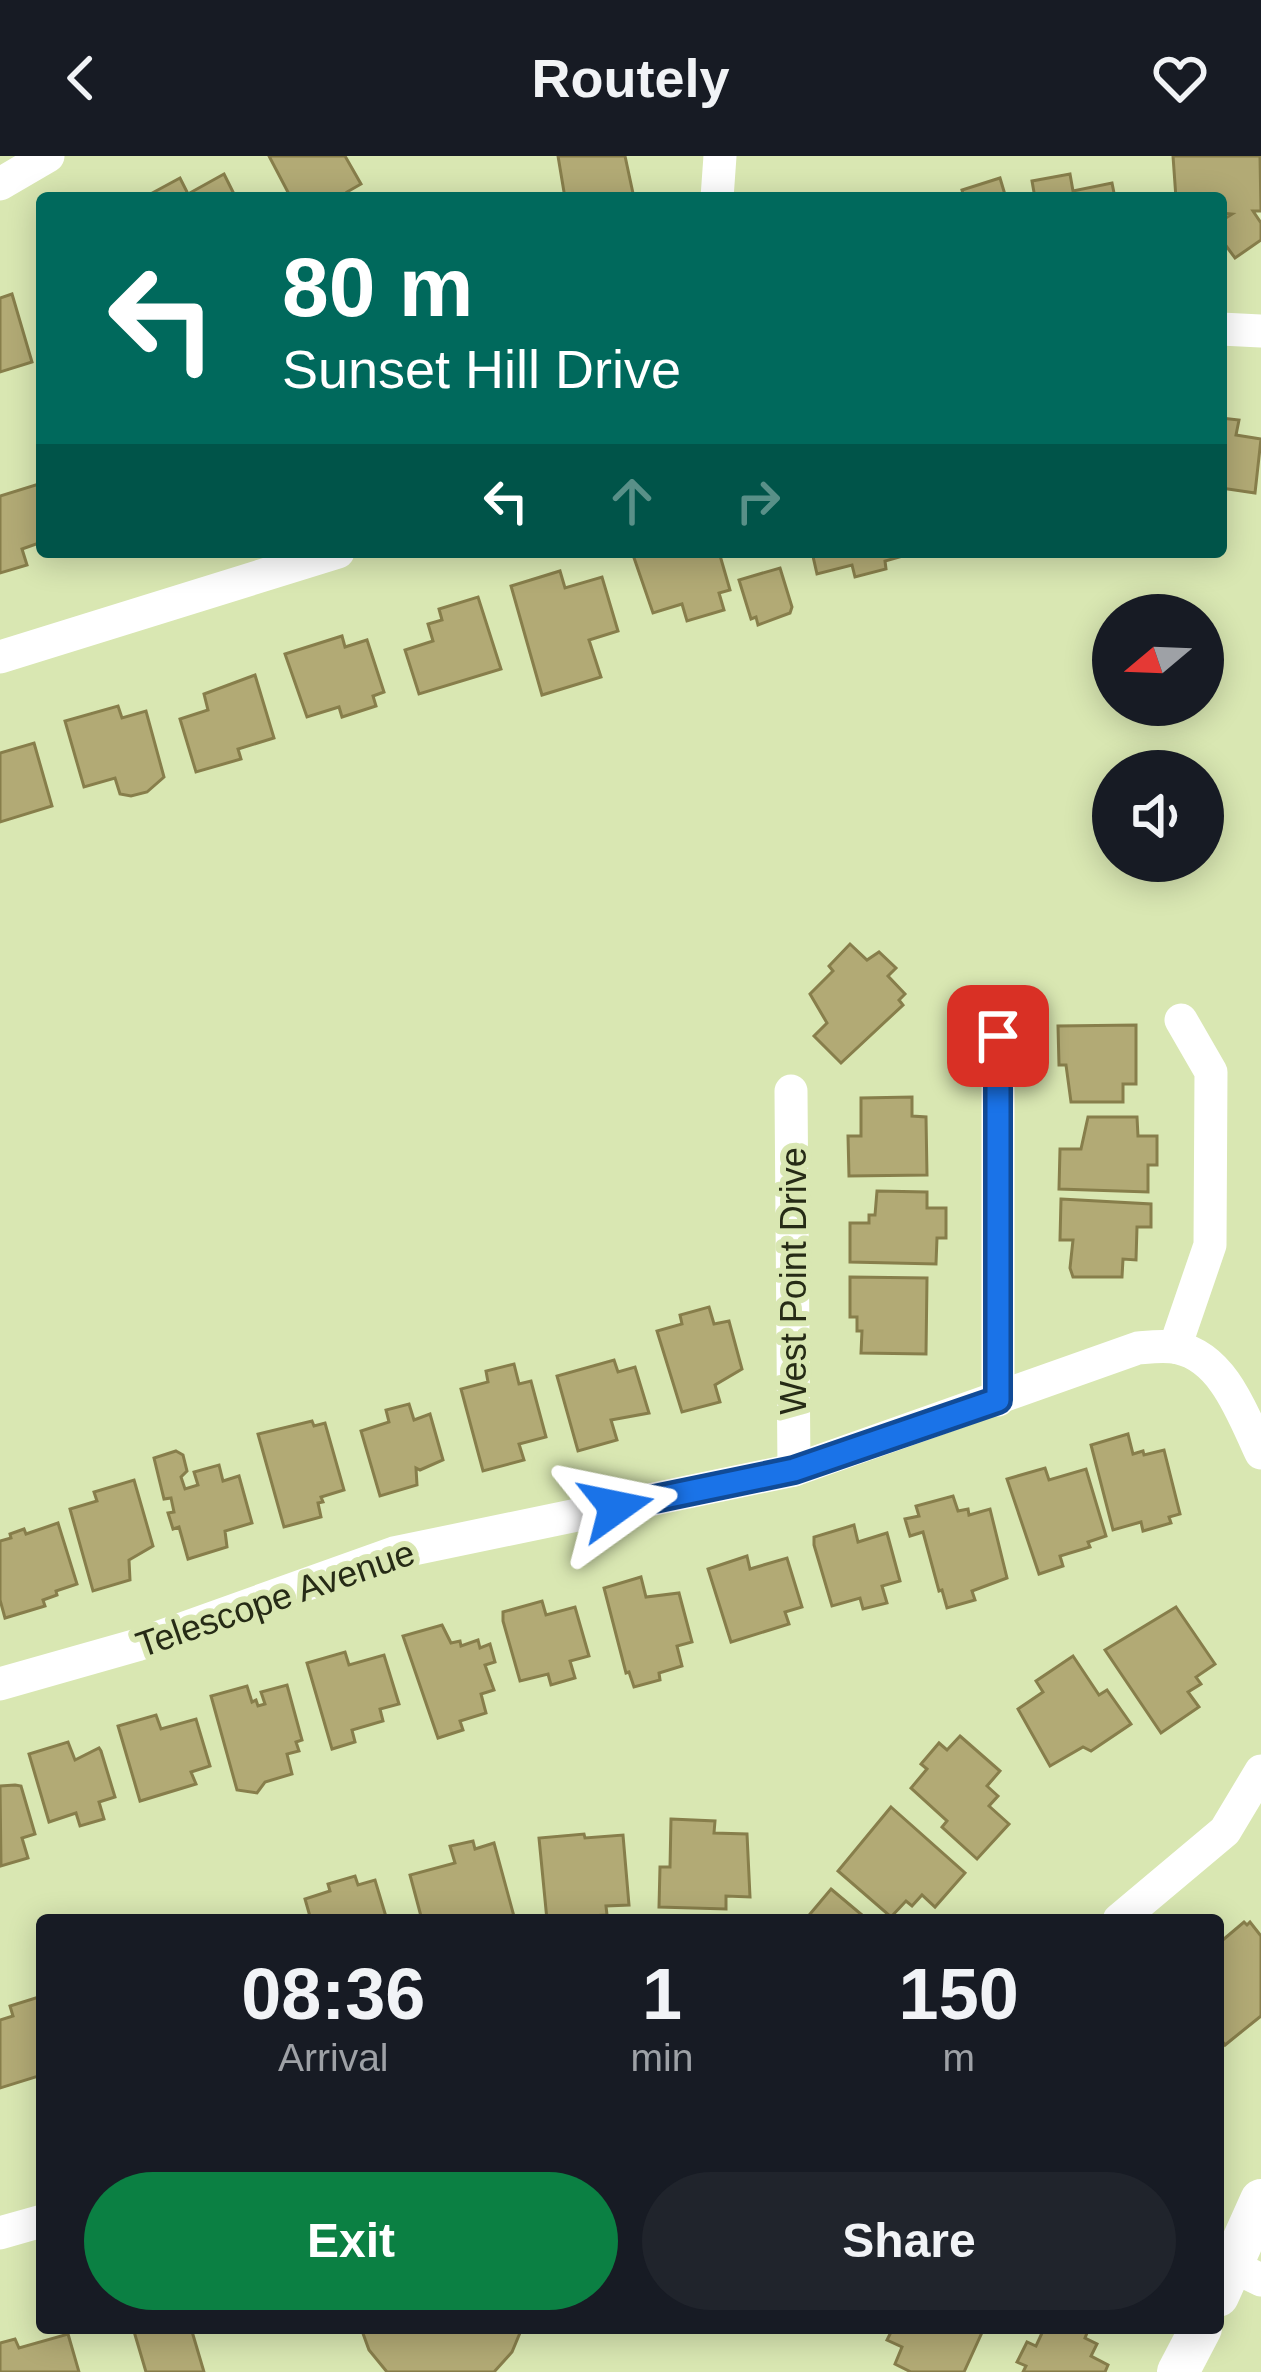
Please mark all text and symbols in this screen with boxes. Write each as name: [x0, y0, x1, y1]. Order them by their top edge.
icon: back: [48, 45, 114, 111]
icon: heart: [1147, 45, 1213, 111]
text: Routely: [531, 48, 730, 108]
icon: left: [84, 240, 240, 396]
text: 80 m: [282, 240, 473, 334]
text: Sunset Hill Drive: [282, 339, 681, 399]
icon: left: [473, 468, 539, 534]
icon: ahead: [599, 468, 665, 534]
icon: right: [725, 468, 791, 534]
north arrow: [1092, 594, 1224, 726]
map controls: [1092, 594, 1224, 882]
button: sound: [1092, 750, 1224, 882]
pin: [947, 985, 1049, 1087]
icon: arrive: [965, 1003, 1031, 1069]
street label: West Point Drive: [773, 1147, 814, 1415]
position arrow: [553, 1444, 679, 1570]
street label: Telescope Avenue: [131, 1532, 420, 1665]
text: 08:36: [241, 1954, 425, 2034]
text: 1: [642, 1954, 682, 2034]
text: 150: [899, 1954, 1019, 2034]
text: Arrival: [278, 2036, 389, 2079]
text: min: [631, 2036, 693, 2079]
text: m: [942, 2036, 975, 2079]
button: Exit: [84, 2172, 618, 2310]
button: Share: [642, 2172, 1176, 2310]

